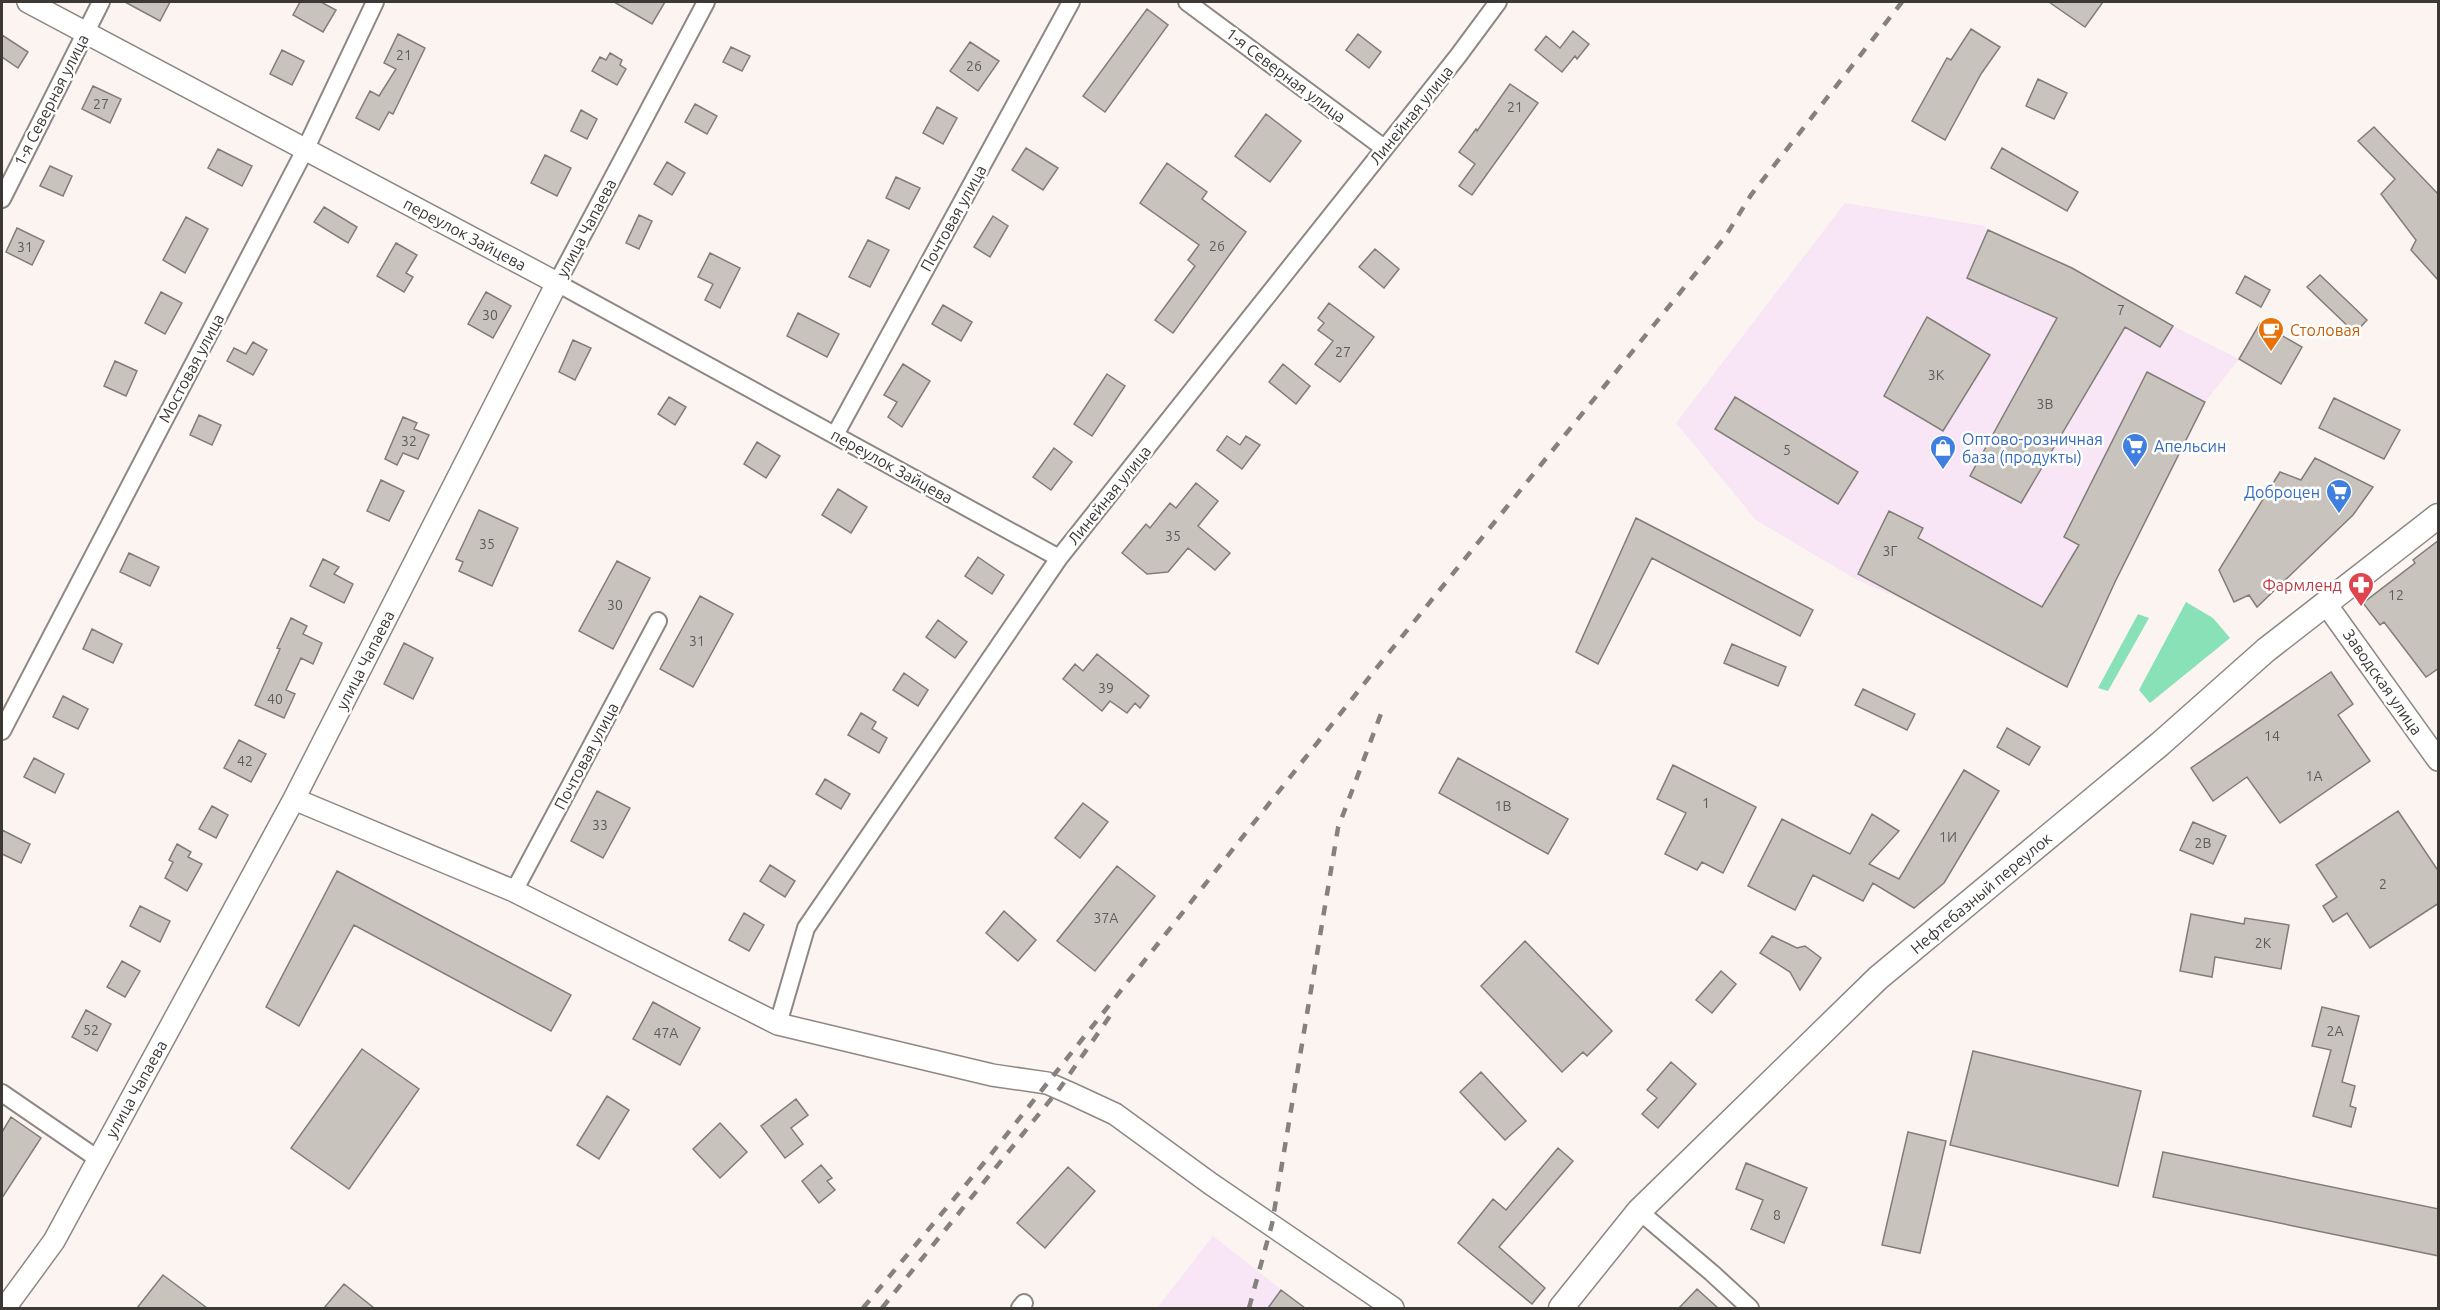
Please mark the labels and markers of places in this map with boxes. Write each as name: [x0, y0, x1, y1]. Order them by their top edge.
cafe icon: Столовая: [2256, 315, 2286, 353]
place label: Столовая: [2290, 321, 2360, 339]
place label: Оптово-розничная база (продукты): [1962, 430, 2103, 467]
supermarket icon: Апельсин: [2120, 431, 2150, 469]
shop icon: Оптово-розничная база (продукты): [1928, 433, 1958, 471]
place label: Апельсин: [2154, 437, 2226, 455]
supermarket icon: Доброцен: [2324, 477, 2354, 515]
place label: Доброцен: [2244, 483, 2320, 501]
pharmacy icon: Фармленд: [2346, 570, 2376, 608]
place label: Фармленд: [2262, 576, 2342, 594]

